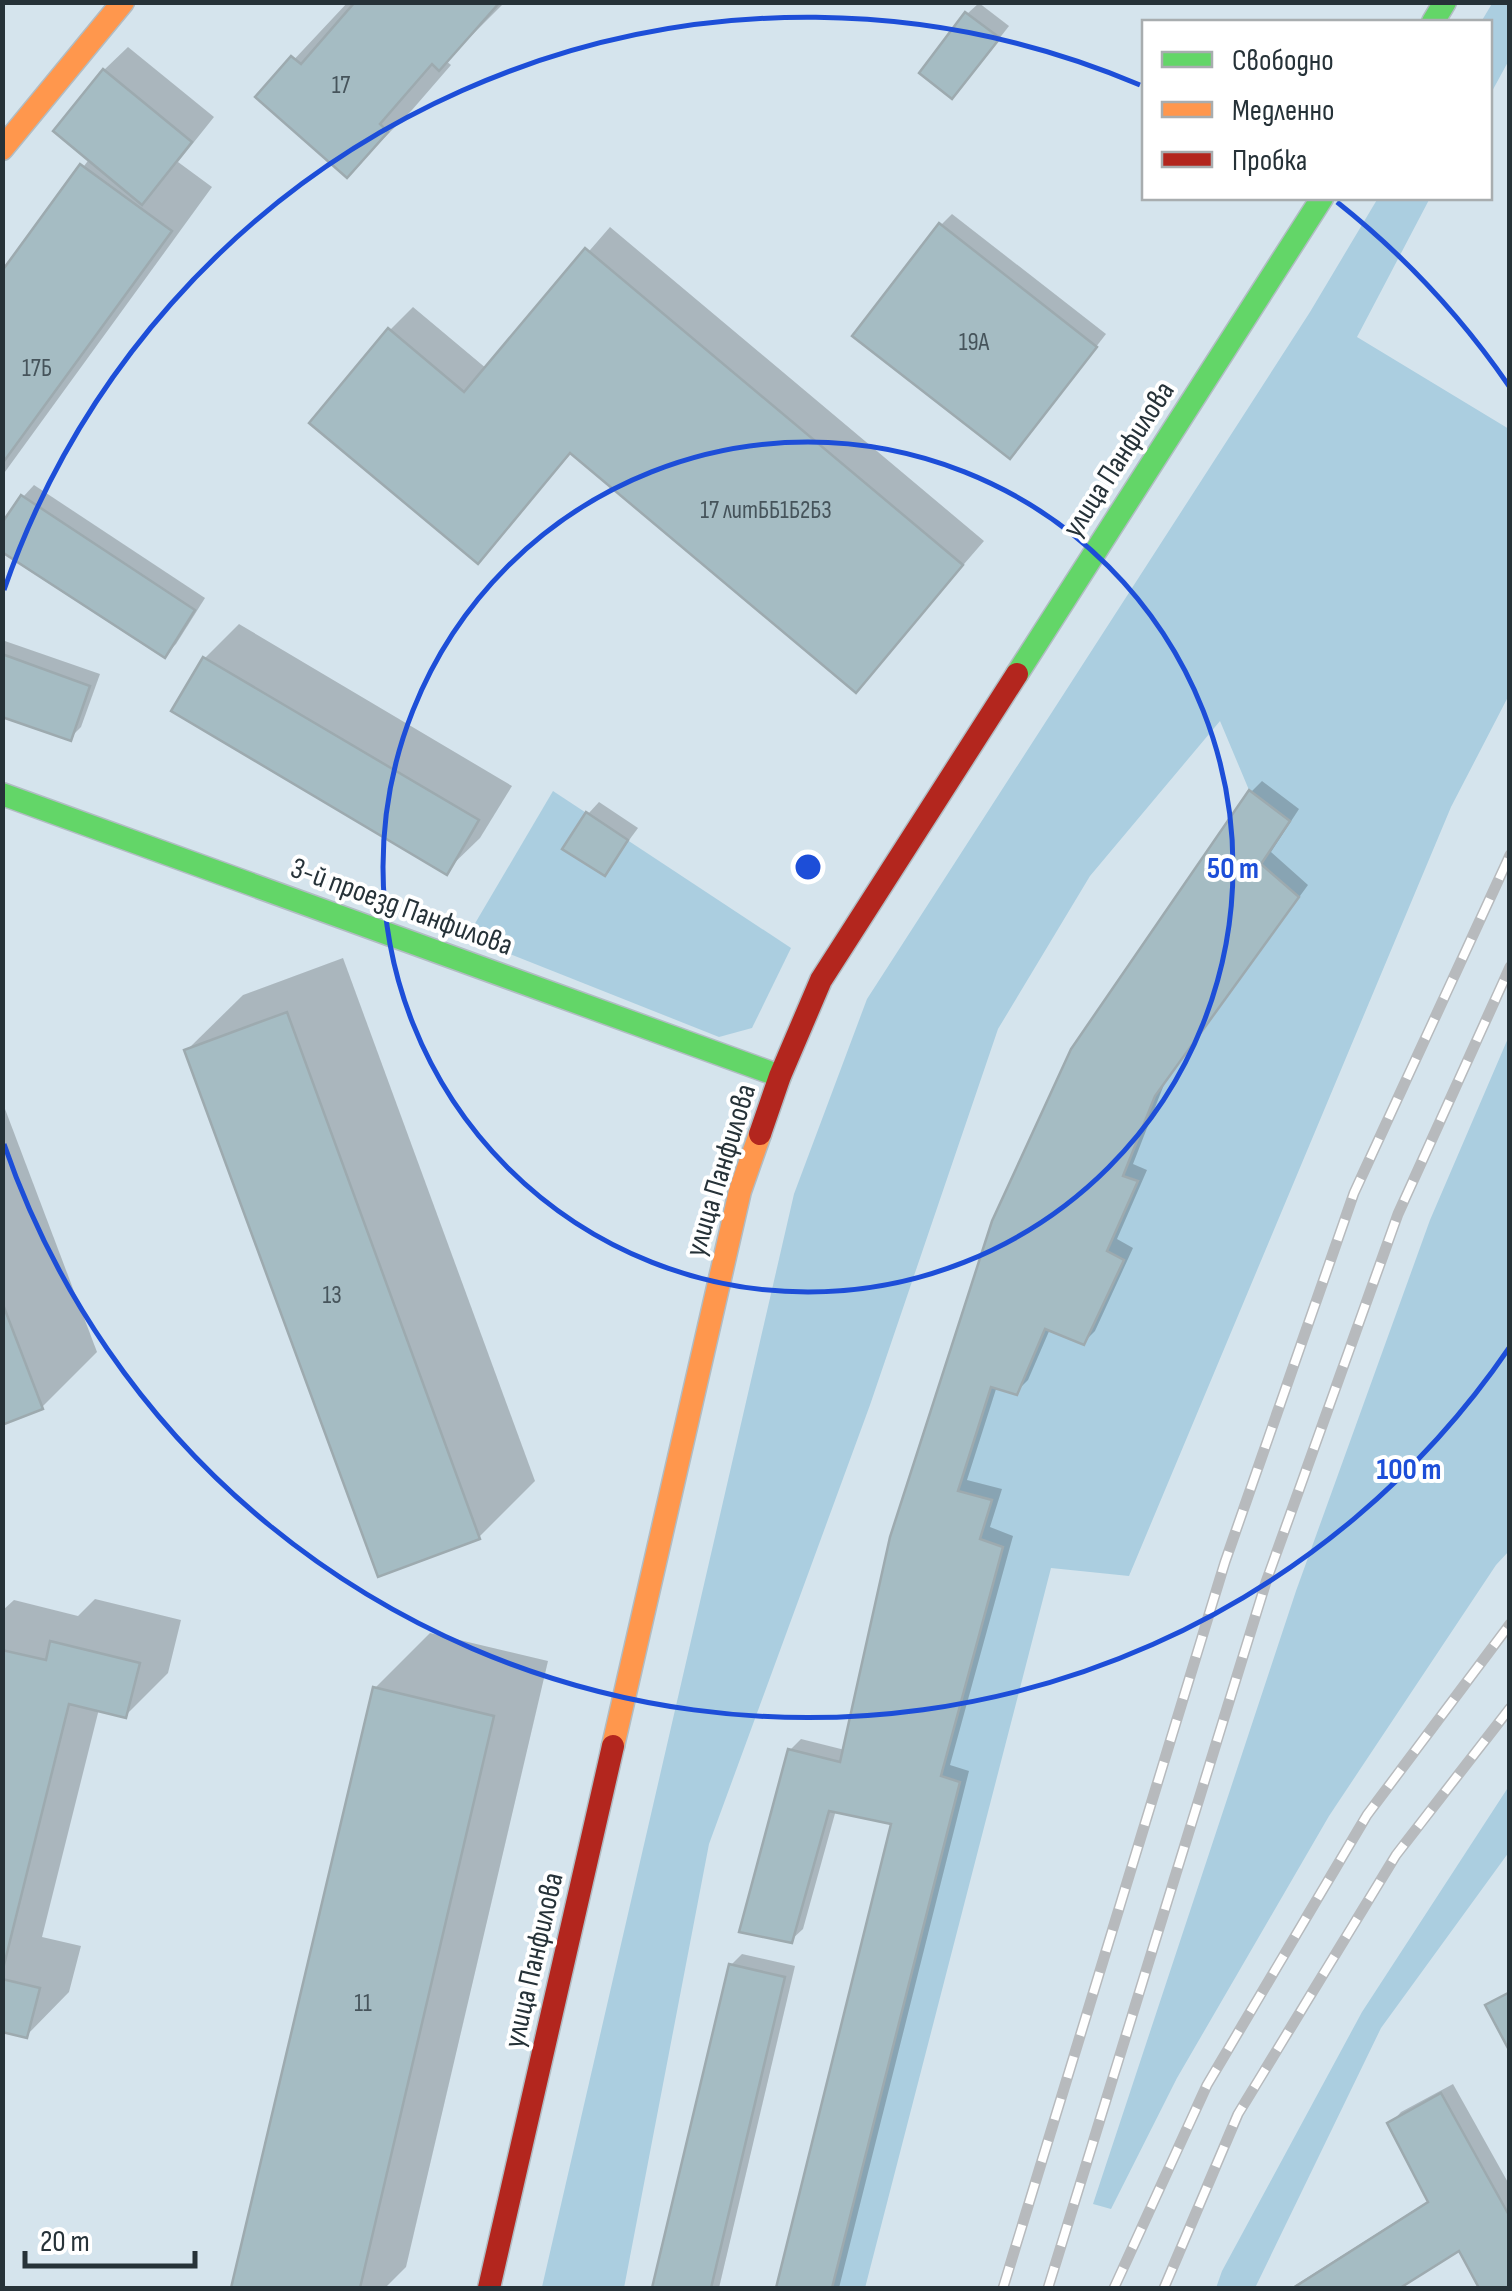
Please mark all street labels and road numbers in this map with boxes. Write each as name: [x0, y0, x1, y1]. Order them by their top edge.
street label: улица Панфилова: [1055, 375, 1183, 544]
street label: 3-й проезд Панфилова: [286, 850, 518, 964]
street label: улица Панфилова: [678, 1080, 764, 1261]
street label: улица Панфилова: [496, 1869, 572, 2051]

